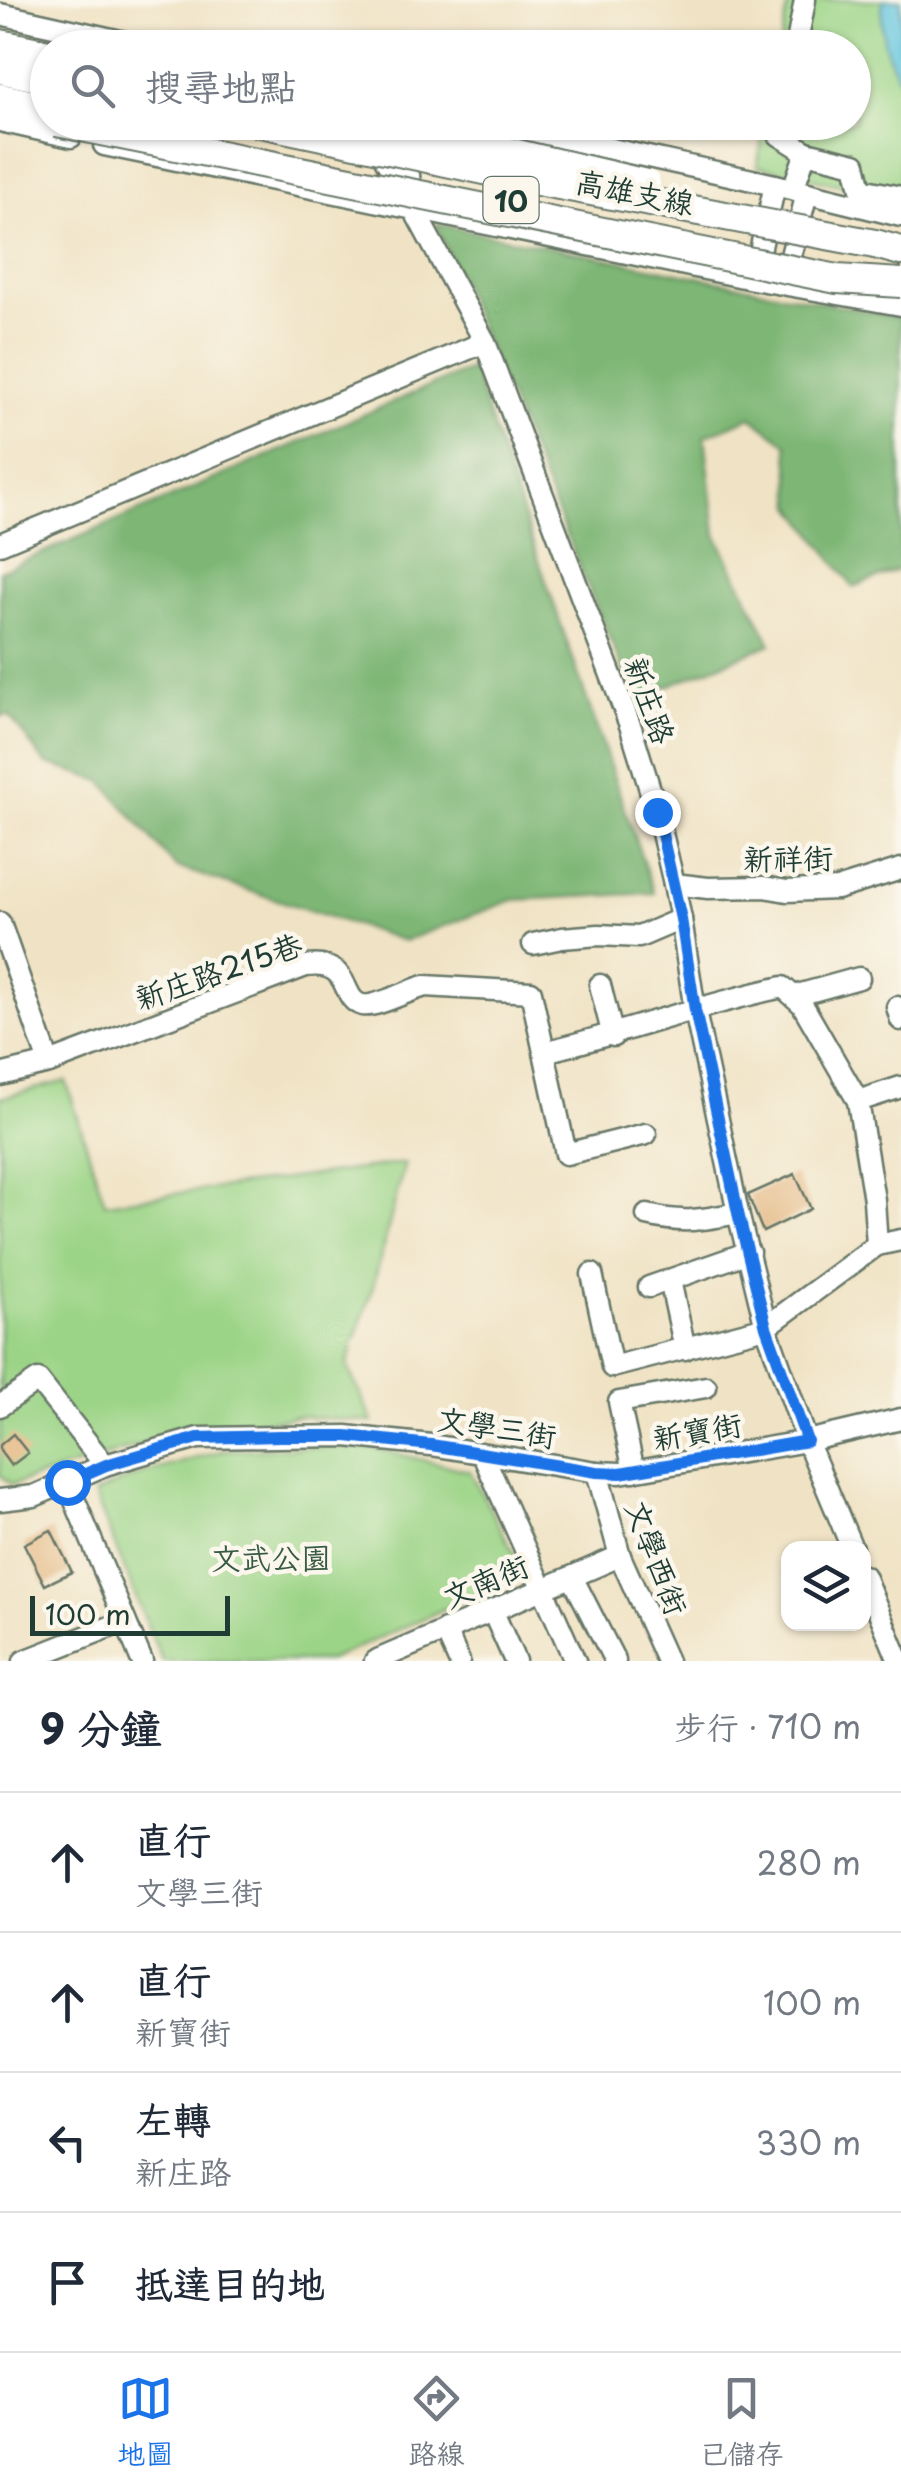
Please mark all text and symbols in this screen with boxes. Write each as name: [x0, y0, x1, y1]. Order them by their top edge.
search box: [30, 30, 871, 140]
text: 搜尋地點: [145, 57, 297, 114]
icon: search: [65, 58, 120, 113]
street label: 高雄支線: [572, 157, 698, 225]
road number: 10: [484, 177, 538, 223]
street label: 新庄路: [614, 650, 688, 750]
route end: [635, 790, 681, 836]
street label: 新祥街: [743, 834, 833, 880]
street label: 新庄路215巷: [128, 920, 308, 1020]
street label: 文學三街: [434, 1394, 560, 1458]
street label: 新寶街: [649, 1400, 745, 1460]
route start: [45, 1460, 91, 1506]
street label: 文學西街: [615, 1493, 701, 1621]
park label: 文武公園: [211, 1534, 331, 1579]
map controls: [781, 1541, 871, 1631]
button: layers: [781, 1541, 871, 1631]
street label: 文南街: [435, 1542, 535, 1618]
scale bar: [30, 1591, 230, 1636]
text: 100 m: [45, 1592, 131, 1635]
text: 9 分鐘: [40, 1695, 162, 1758]
text: 步行 · 710 m: [674, 1702, 861, 1750]
text: 直行: [135, 1810, 211, 1867]
icon: ahead: [40, 1835, 95, 1890]
text: 280 m: [757, 1838, 861, 1886]
text: 文學三街: [135, 1867, 263, 1915]
text: 直行: [135, 1950, 211, 2007]
icon: ahead: [40, 1975, 95, 2030]
text: 100 m: [763, 1978, 861, 2026]
text: 新寶街: [135, 2007, 231, 2055]
text: 左轉: [135, 2090, 211, 2147]
icon: left: [40, 2115, 95, 2170]
text: 330 m: [756, 2118, 861, 2166]
text: 新庄路: [135, 2147, 231, 2195]
text: 抵達目的地: [135, 2254, 325, 2311]
icon: arrive: [40, 2255, 95, 2310]
tab: 地圖: [117, 2371, 174, 2474]
tab: 路線: [408, 2371, 465, 2474]
tab: 已儲存: [699, 2371, 784, 2474]

